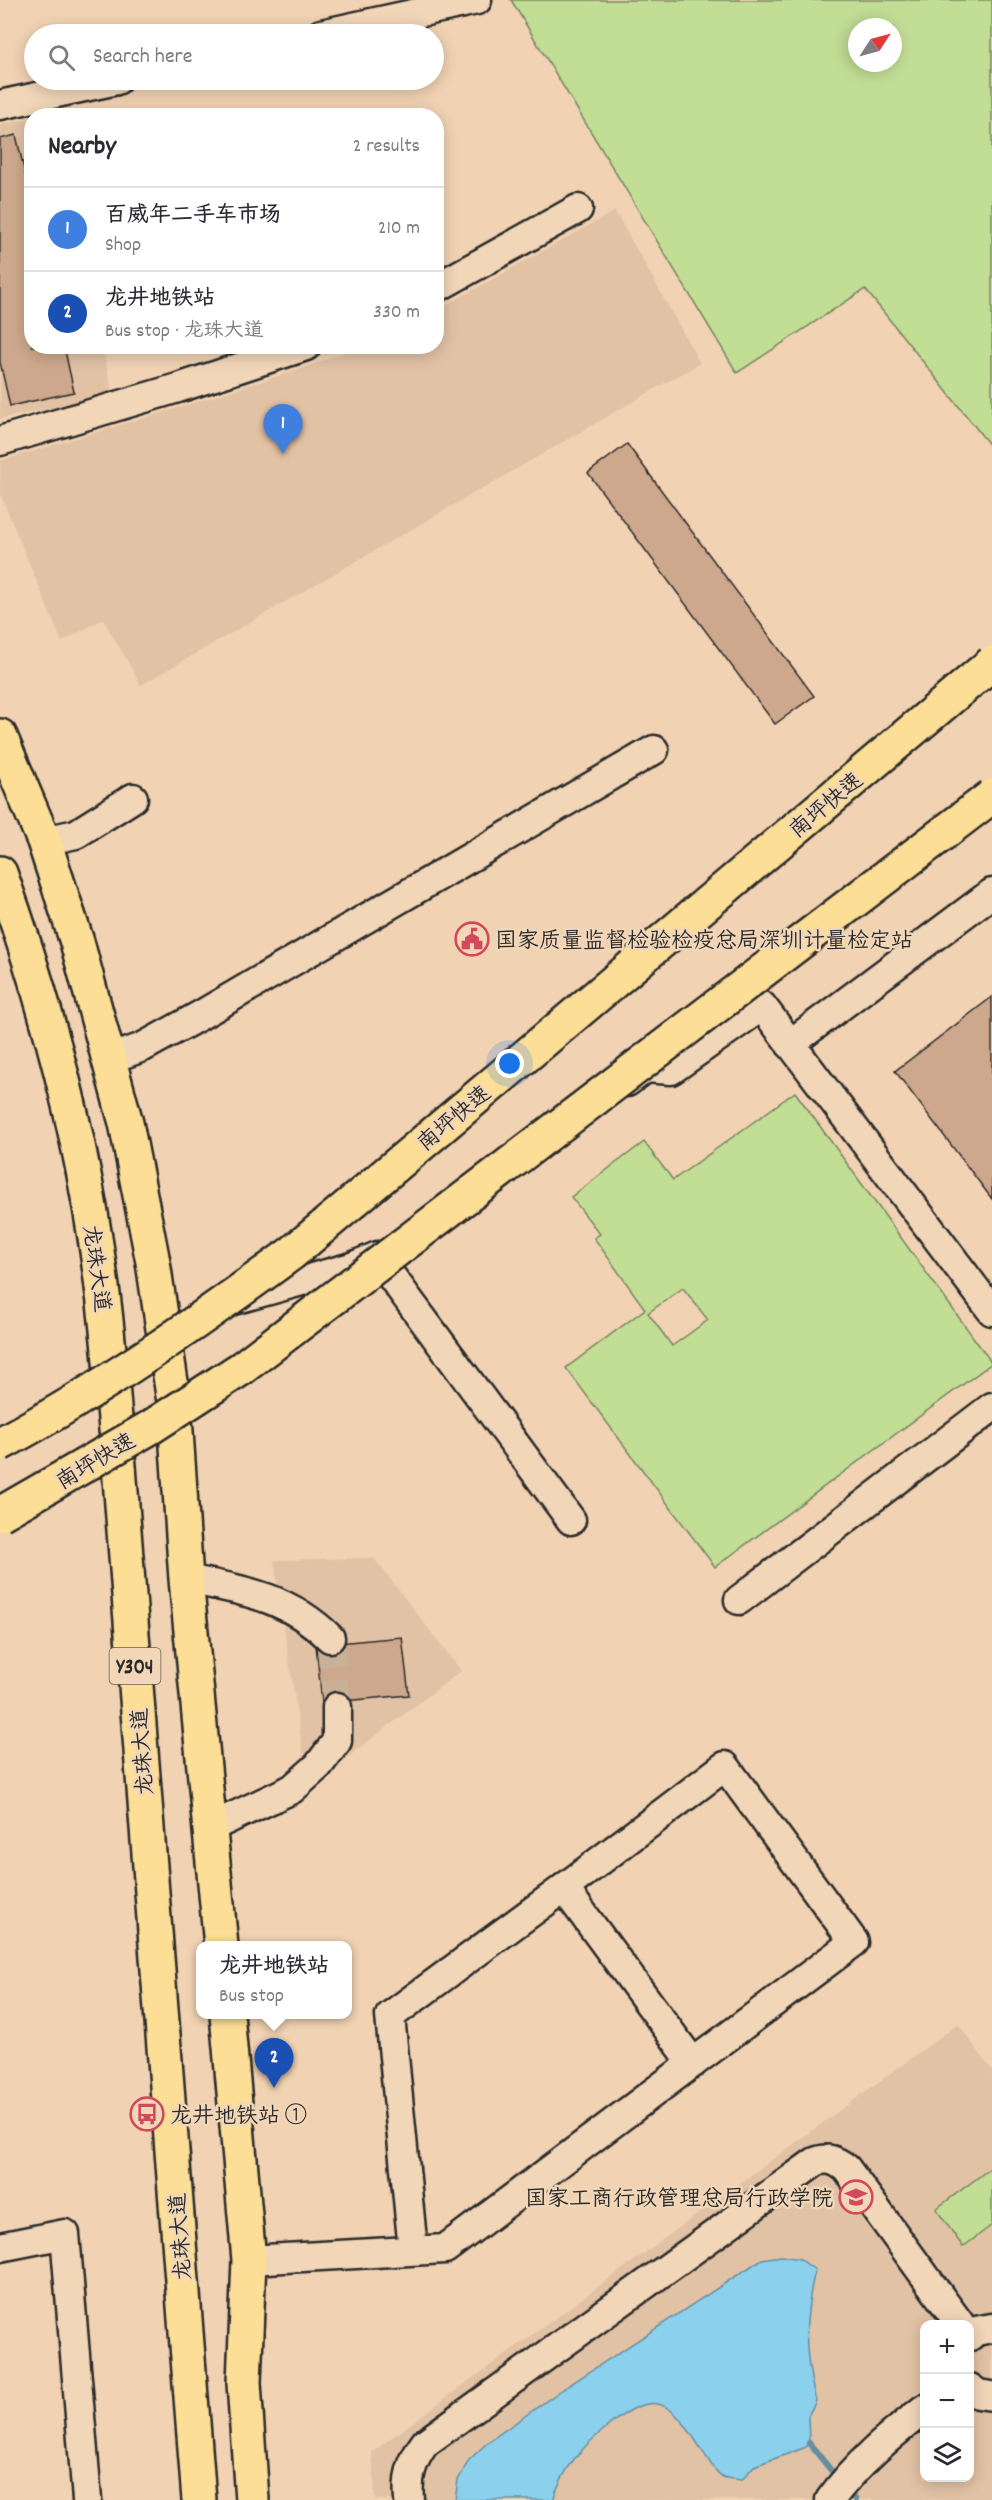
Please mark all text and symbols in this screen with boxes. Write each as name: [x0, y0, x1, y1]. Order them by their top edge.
north arrow: [848, 18, 902, 72]
search box: [24, 24, 444, 90]
icon: search: [45, 41, 78, 74]
text: Search here: [93, 42, 192, 73]
text: Nearby: [48, 129, 116, 166]
text: 2 results: [353, 133, 420, 161]
text: 百威年二手车市场: [105, 201, 281, 232]
text: 1: [65, 215, 70, 243]
text: 210 m: [378, 215, 420, 243]
text: Shop: [105, 232, 141, 260]
text: 龙井地铁站: [105, 284, 215, 315]
text: 2: [63, 299, 72, 327]
text: 330 m: [373, 299, 420, 327]
text: Bus stop · 龙珠大道: [105, 318, 264, 346]
pin: 1: [264, 404, 302, 454]
street label: 南坪快速: [784, 767, 871, 847]
public building icon: 国家质量监督检验检疫总局深圳计量检定站: [454, 921, 490, 957]
place label: 国家质量监督检验检疫总局深圳计量检定站: [495, 927, 913, 958]
your location: [495, 1049, 524, 1078]
street label: 南坪快速: [412, 1080, 499, 1160]
street label: 龙珠大道: [73, 1223, 116, 1314]
street label: 南坪快速: [51, 1427, 143, 1499]
road number: Y304: [110, 1648, 160, 1684]
street label: 龙珠大道: [126, 1707, 163, 1797]
popup: [196, 1941, 352, 2019]
text: 龙井地铁站: [219, 1952, 329, 1983]
text: Bus stop: [219, 1983, 284, 2011]
pin: 2: [254, 2038, 294, 2088]
bus stop icon: 龙井地铁站 ①: [129, 2096, 165, 2132]
place label: 龙井地铁站 ①: [170, 2102, 307, 2133]
school or university icon: 国家工商行政管理总局行政学院: [838, 2179, 874, 2215]
place label: 国家工商行政管理总局行政学院: [525, 2185, 833, 2216]
street label: 龙珠大道: [164, 2192, 201, 2282]
map controls: [920, 2320, 974, 2482]
button: +: [920, 2320, 974, 2374]
button: −: [920, 2374, 974, 2428]
button: layers: [920, 2428, 974, 2482]

